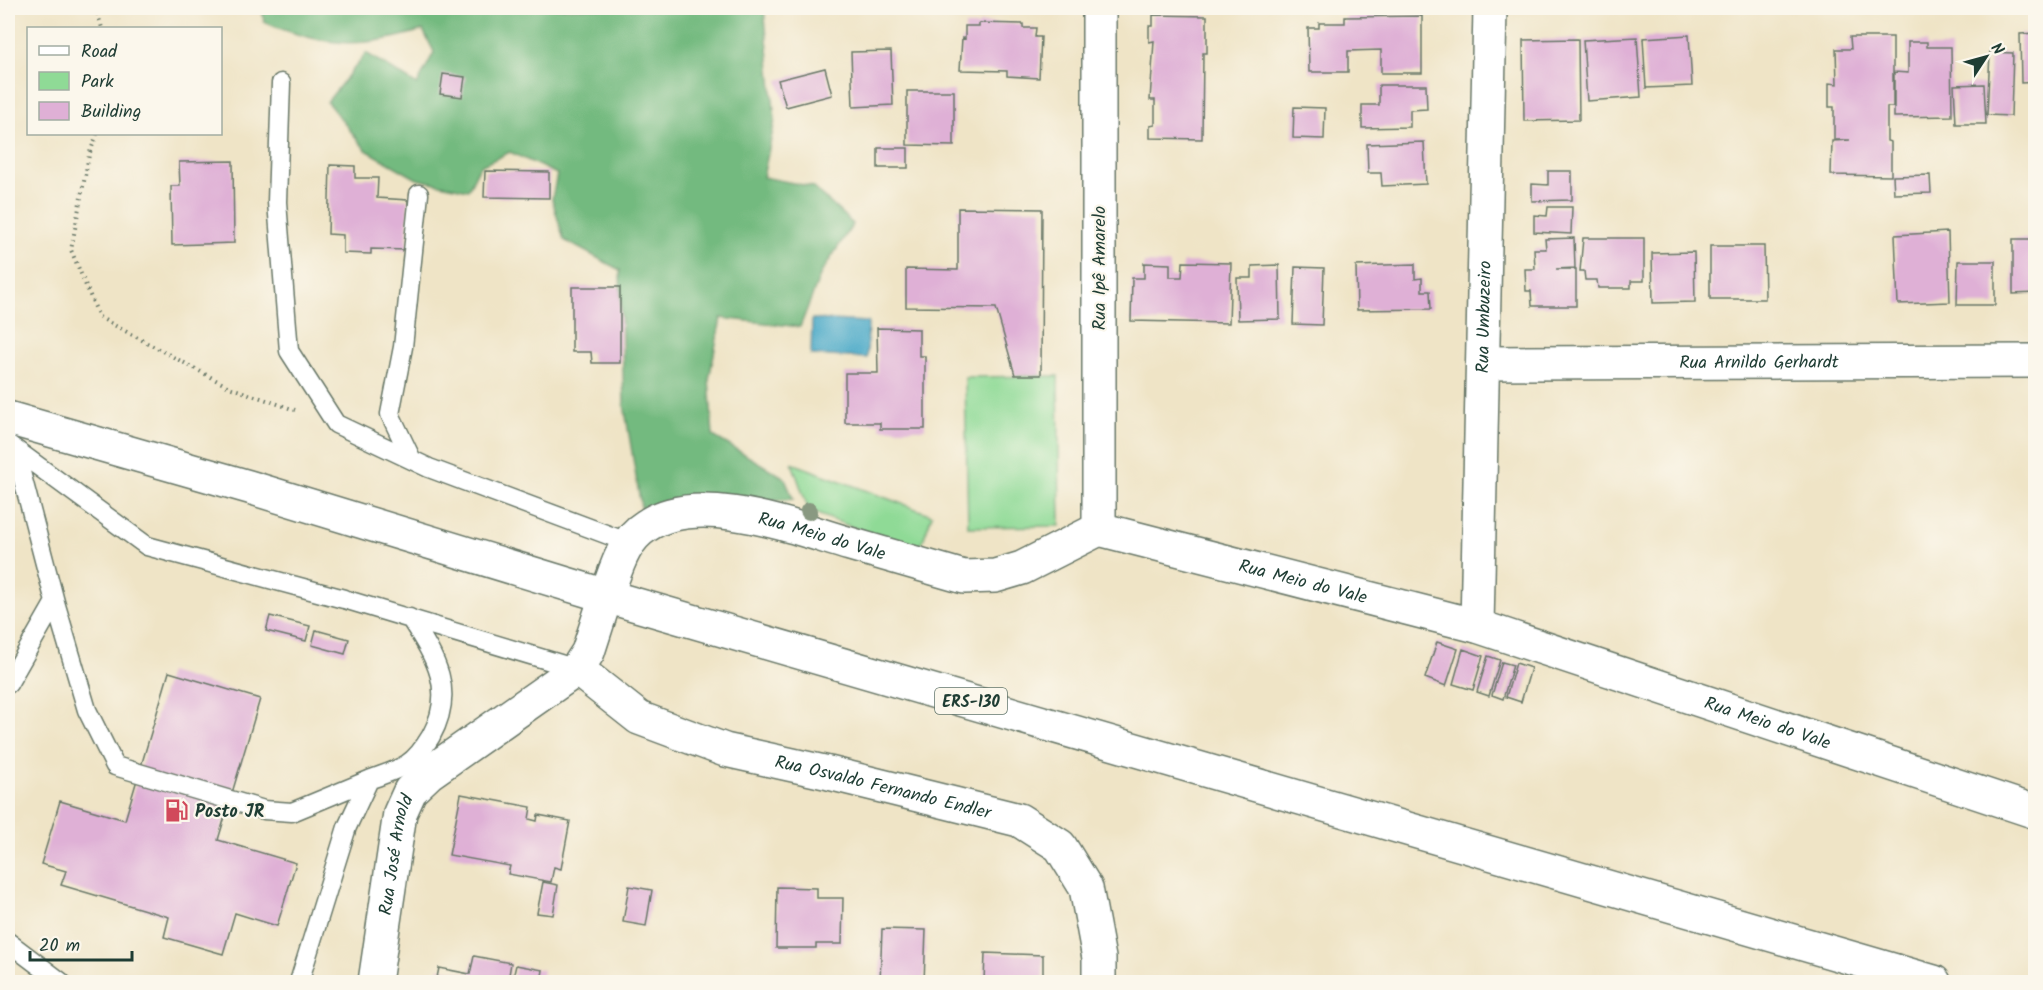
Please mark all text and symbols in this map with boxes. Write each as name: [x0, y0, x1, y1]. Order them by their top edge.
legend: [27, 27, 222, 135]
north arrow: [1956, 27, 2016, 87]
text: Road: [81, 38, 118, 67]
text: N: [1984, 38, 2010, 61]
text: Park: [81, 68, 114, 97]
text: Building: [81, 98, 141, 127]
street label: Rua Ipê Amarelo: [1086, 206, 1115, 330]
street label: Rua Umbuzeiro: [1469, 261, 1501, 374]
street label: Rua Arnildo Gerhardt: [1679, 349, 1840, 378]
street label: Rua Meio do Vale: [755, 505, 889, 570]
street label: Rua Meio do Vale: [1235, 552, 1370, 613]
road number: ERS-130: [935, 688, 1007, 714]
street label: Rua Meio do Vale: [1700, 690, 1834, 759]
street label: Rua Osvaldo Fernando Endler: [772, 748, 995, 829]
street label: Rua José Arnold: [372, 789, 423, 917]
fuel station icon: Posto JR: [164, 798, 190, 824]
place label: Posto JR: [195, 798, 264, 827]
scale bar: [30, 924, 132, 962]
text: 20 m: [39, 932, 80, 961]

